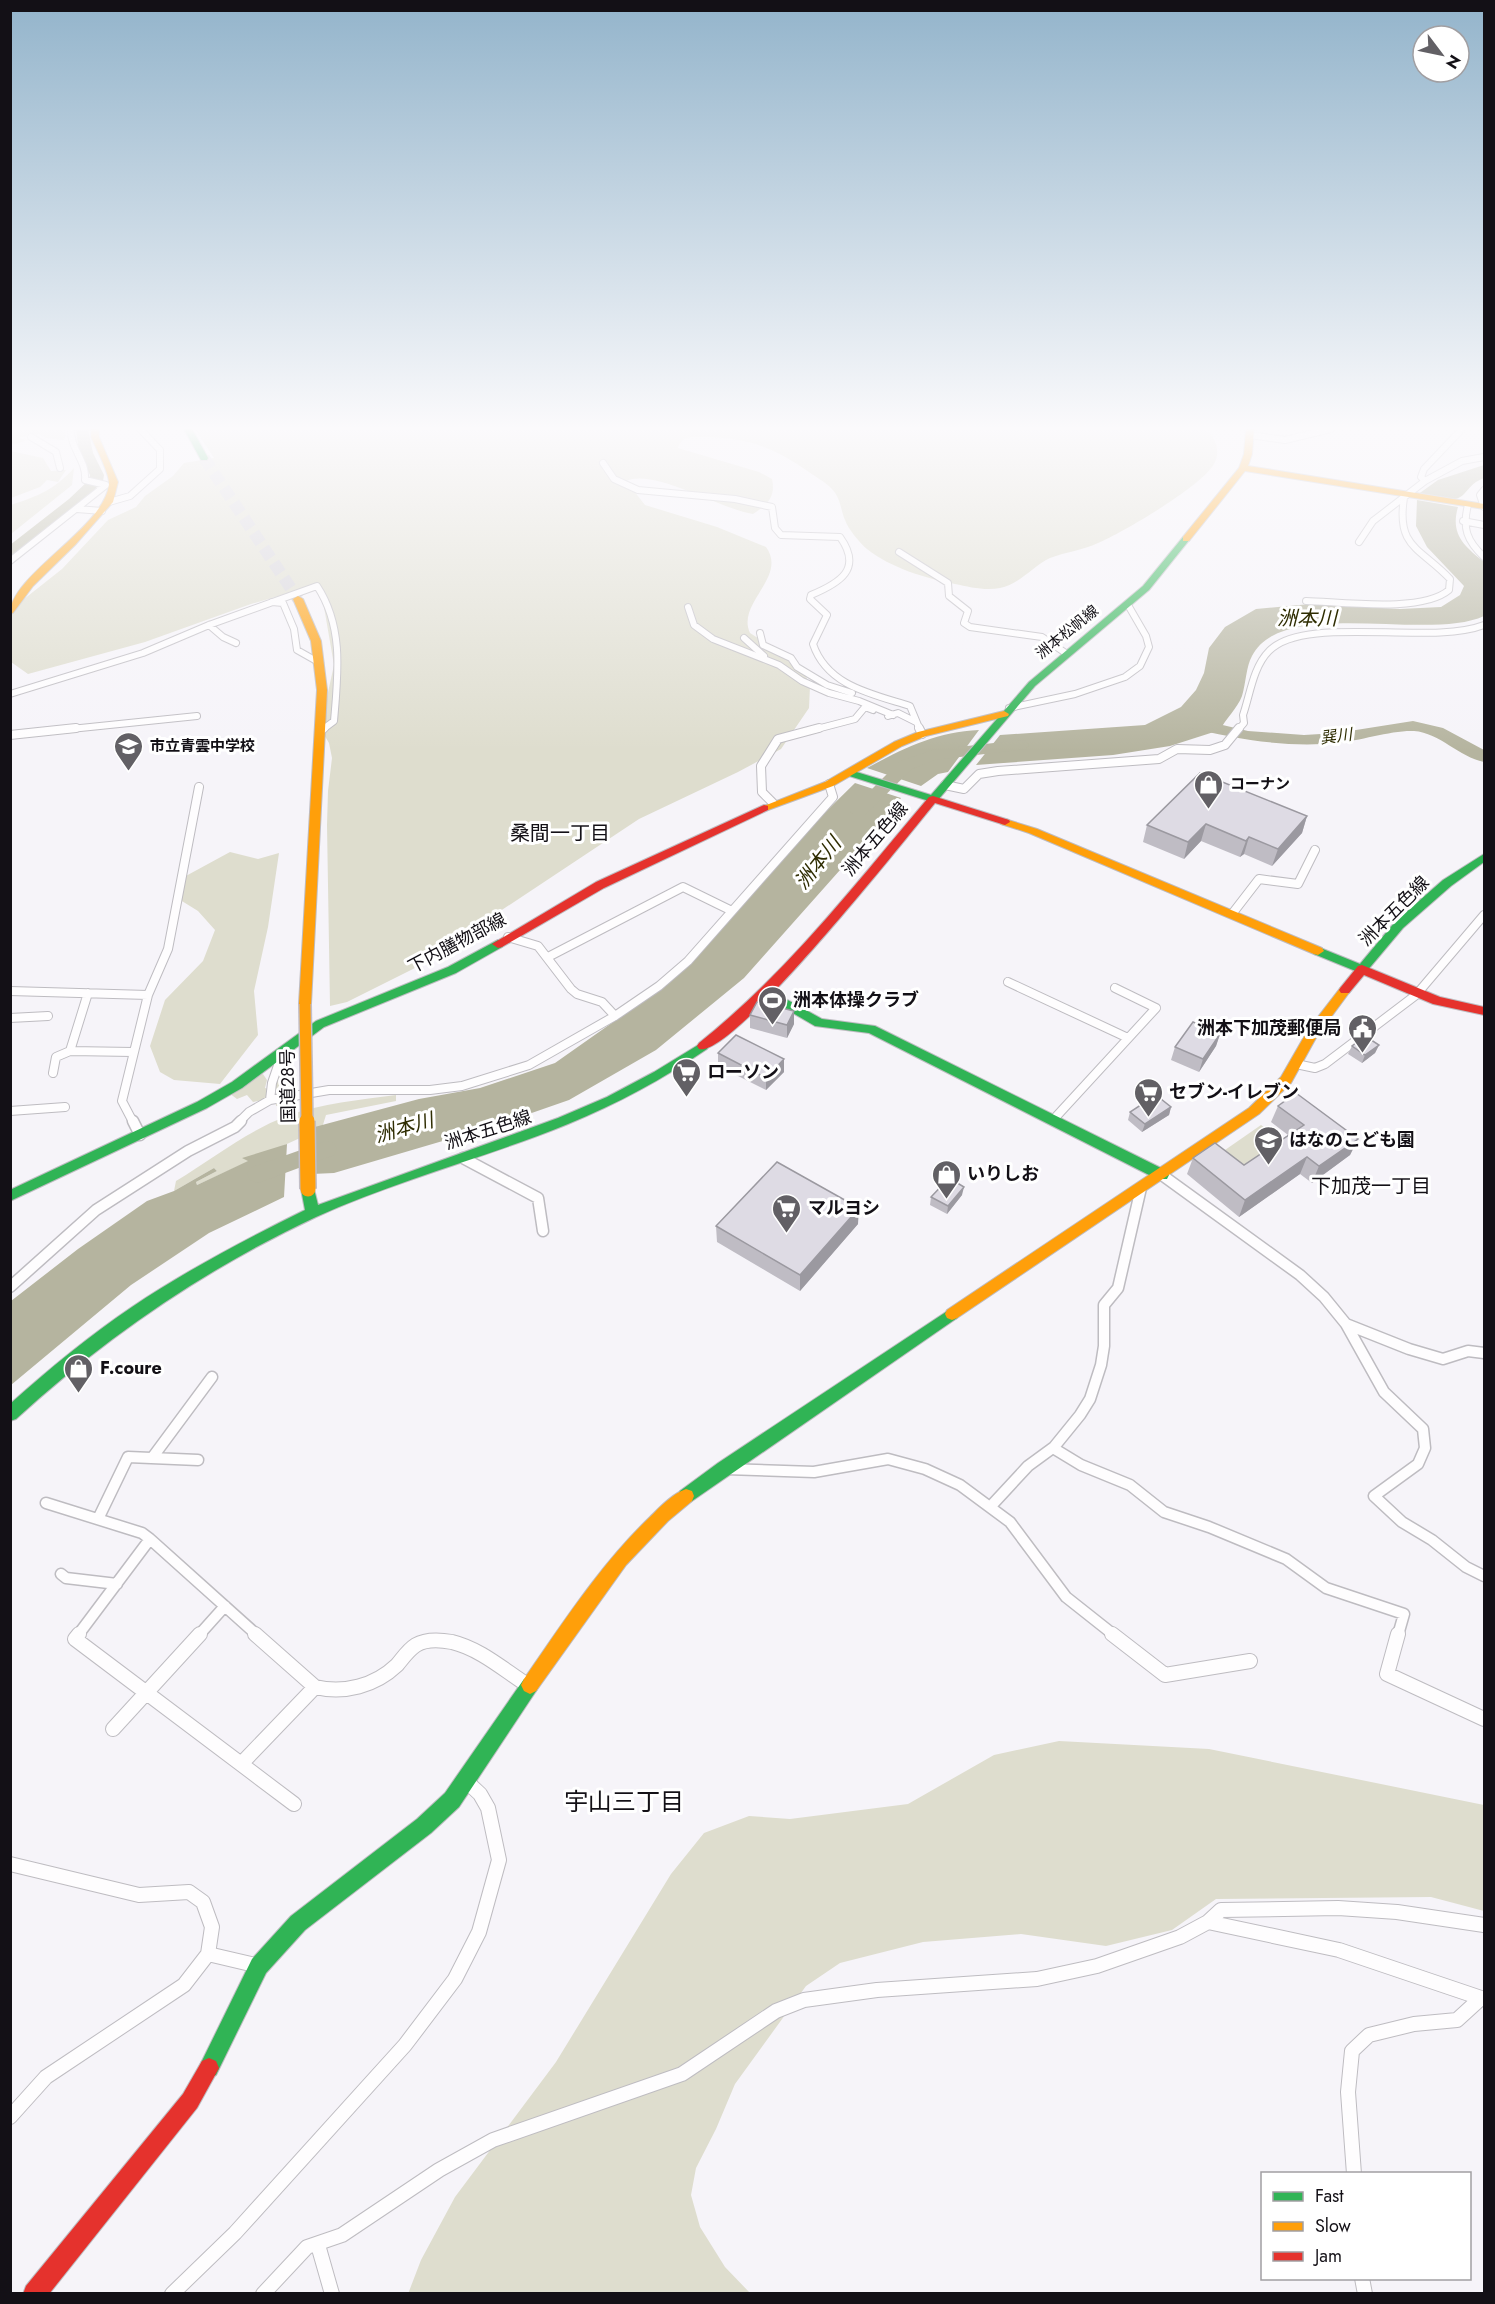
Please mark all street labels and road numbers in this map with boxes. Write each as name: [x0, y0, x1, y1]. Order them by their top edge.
street label: 洲本松帆線: [1031, 600, 1103, 664]
street label: 洲本五色線: [836, 796, 914, 882]
street label: 洲本五色線: [1353, 870, 1435, 952]
street label: 下内膳物部線: [403, 906, 511, 980]
street label: 国道28号: [274, 1049, 302, 1123]
street label: 洲本五色線: [441, 1104, 535, 1156]

